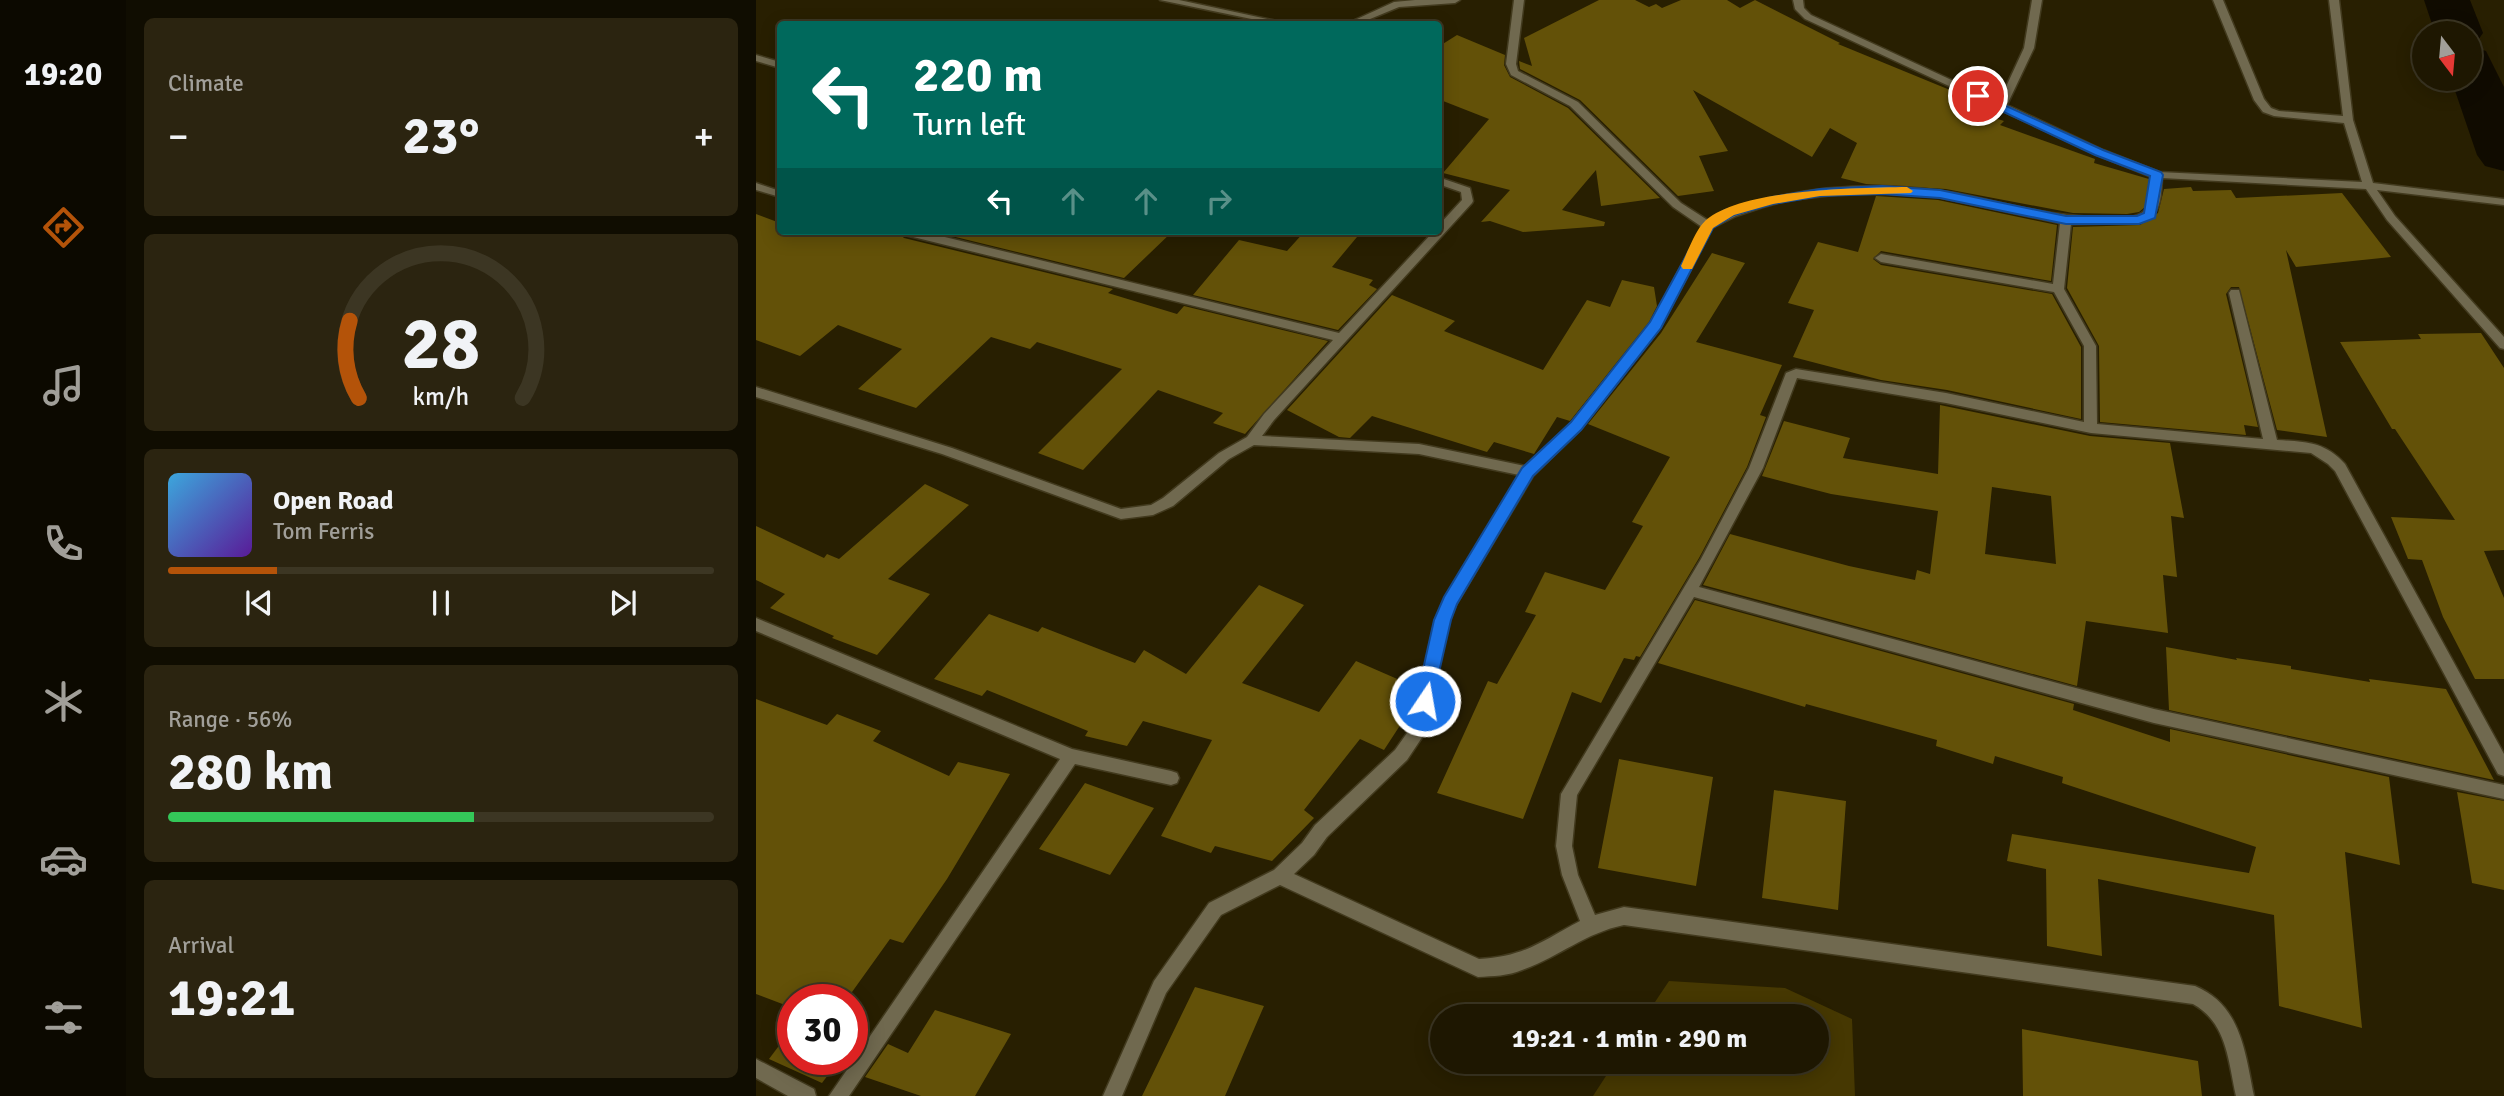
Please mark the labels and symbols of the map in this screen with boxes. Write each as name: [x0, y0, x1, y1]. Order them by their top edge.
north arrow: [2412, 21, 2482, 91]
pin: [1948, 66, 2008, 126]
position arrow: [1388, 664, 1462, 738]
speed limit sign: 30: [777, 984, 868, 1075]

